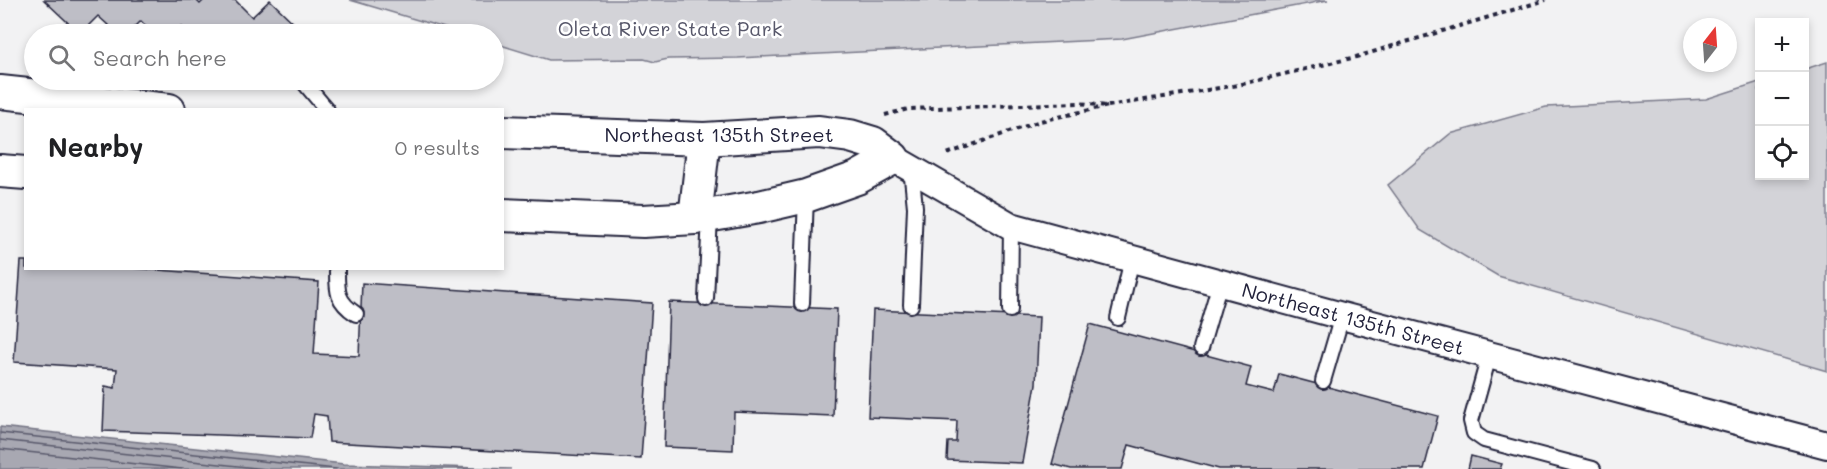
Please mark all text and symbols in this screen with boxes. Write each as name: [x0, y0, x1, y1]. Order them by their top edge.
park label: Oleta River State Park: [558, 15, 782, 41]
north arrow: [1683, 18, 1737, 72]
map controls: [1755, 18, 1809, 180]
button: +: [1755, 18, 1809, 72]
search box: [24, 24, 504, 90]
icon: search: [45, 41, 78, 74]
text: Search here: [93, 43, 227, 72]
button: −: [1755, 72, 1809, 126]
street label: Northeast 135th Street: [605, 121, 833, 147]
button: locate: [1755, 126, 1809, 180]
text: Nearby: [48, 130, 143, 164]
text: 0 results: [395, 134, 480, 160]
street label: Northeast 135th Street: [1239, 276, 1467, 360]

